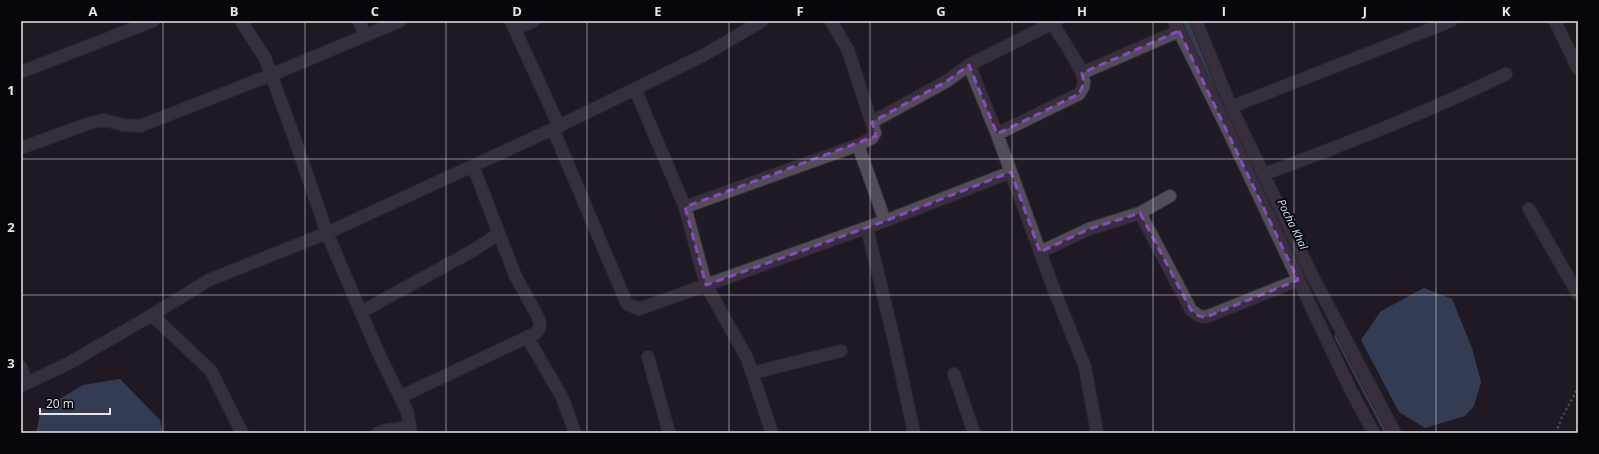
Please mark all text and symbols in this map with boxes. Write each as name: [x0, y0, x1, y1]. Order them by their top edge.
text: A: [89, 2, 98, 20]
text: B: [230, 2, 239, 20]
text: C: [371, 2, 379, 20]
text: D: [512, 2, 522, 20]
text: E: [654, 2, 662, 20]
text: F: [796, 2, 804, 20]
text: G: [936, 2, 946, 20]
text: H: [1077, 2, 1087, 20]
text: I: [1222, 2, 1226, 20]
text: J: [1362, 2, 1367, 20]
text: K: [1502, 2, 1511, 20]
text: 1: [7, 81, 15, 99]
water label: Pocha Khal: [1274, 196, 1312, 252]
text: 2: [7, 218, 15, 236]
text: 3: [7, 354, 15, 372]
scale bar: [40, 390, 110, 416]
text: 20 m: [46, 395, 74, 412]

